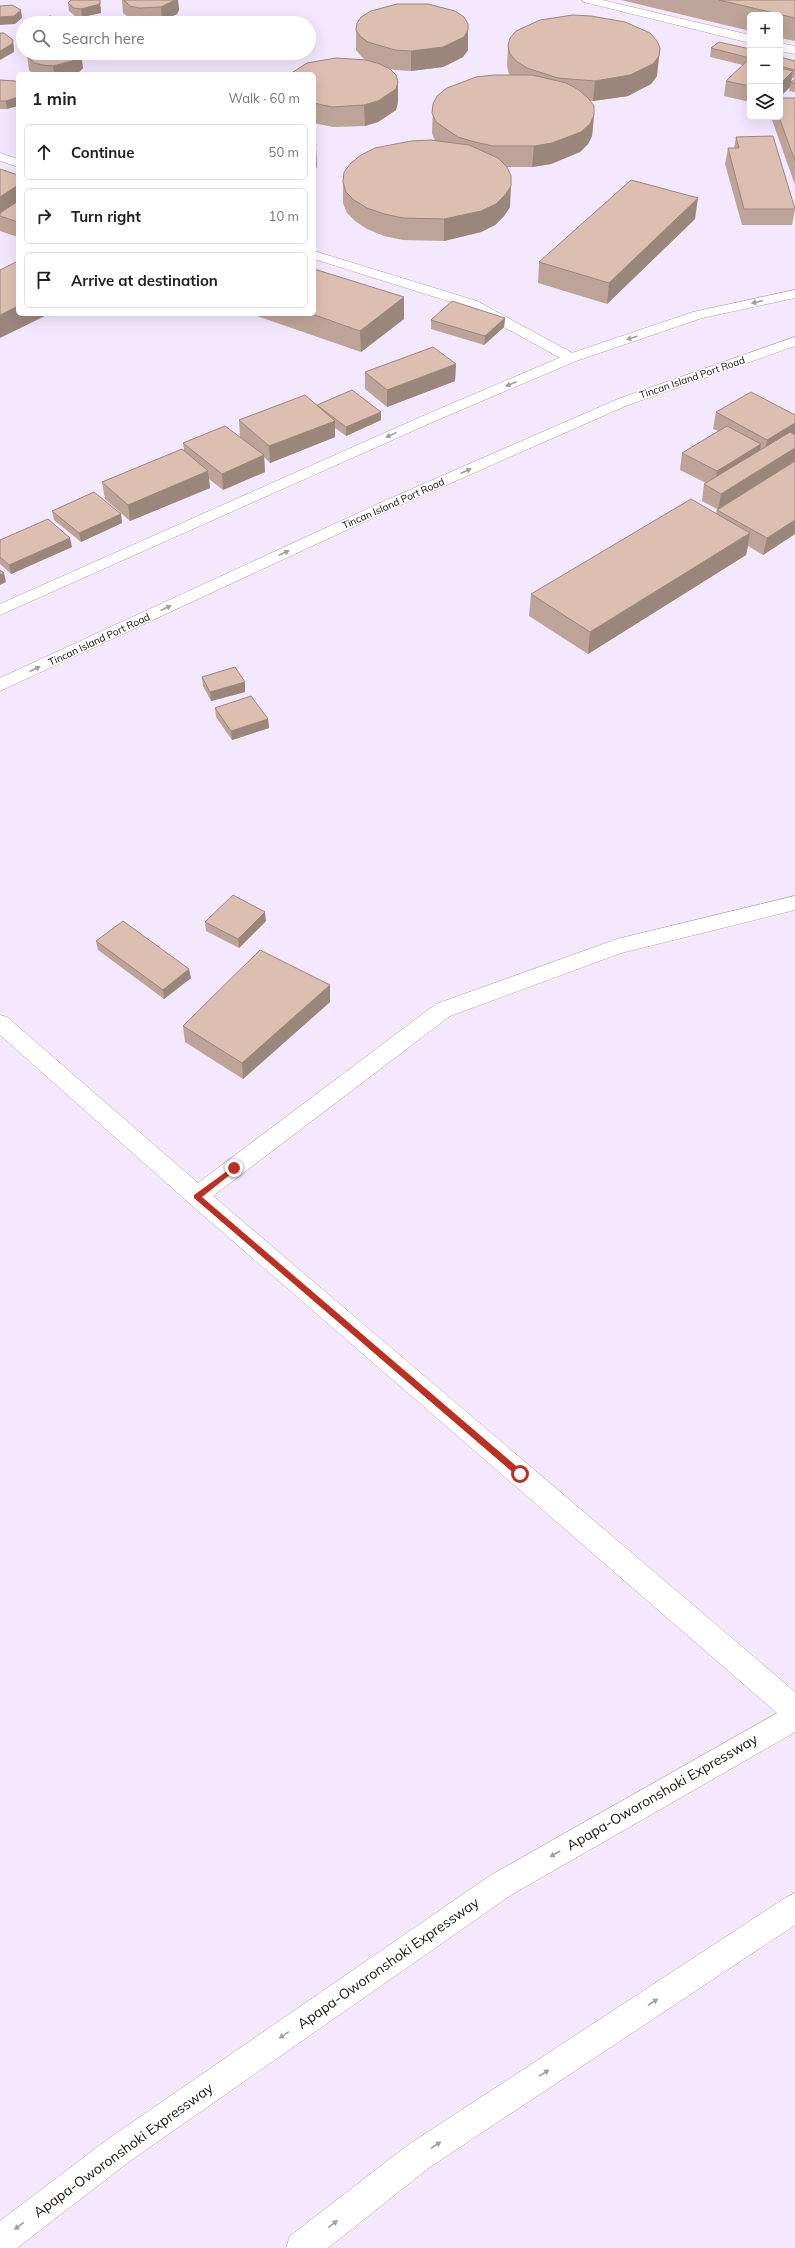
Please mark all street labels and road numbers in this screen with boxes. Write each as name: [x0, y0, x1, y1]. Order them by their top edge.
street label: Tincan Island Port Road: [638, 353, 747, 402]
street label: Tincan Island Port Road: [340, 475, 446, 532]
street label: Tincan Island Port Road: [46, 610, 152, 669]
street label: Apapa-Oworonshoki Expressway: [563, 1730, 761, 1854]
street label: Apapa-Oworonshoki Expressway: [294, 1893, 483, 2033]
street label: Apapa-Oworonshoki Expressway: [30, 2078, 217, 2221]

